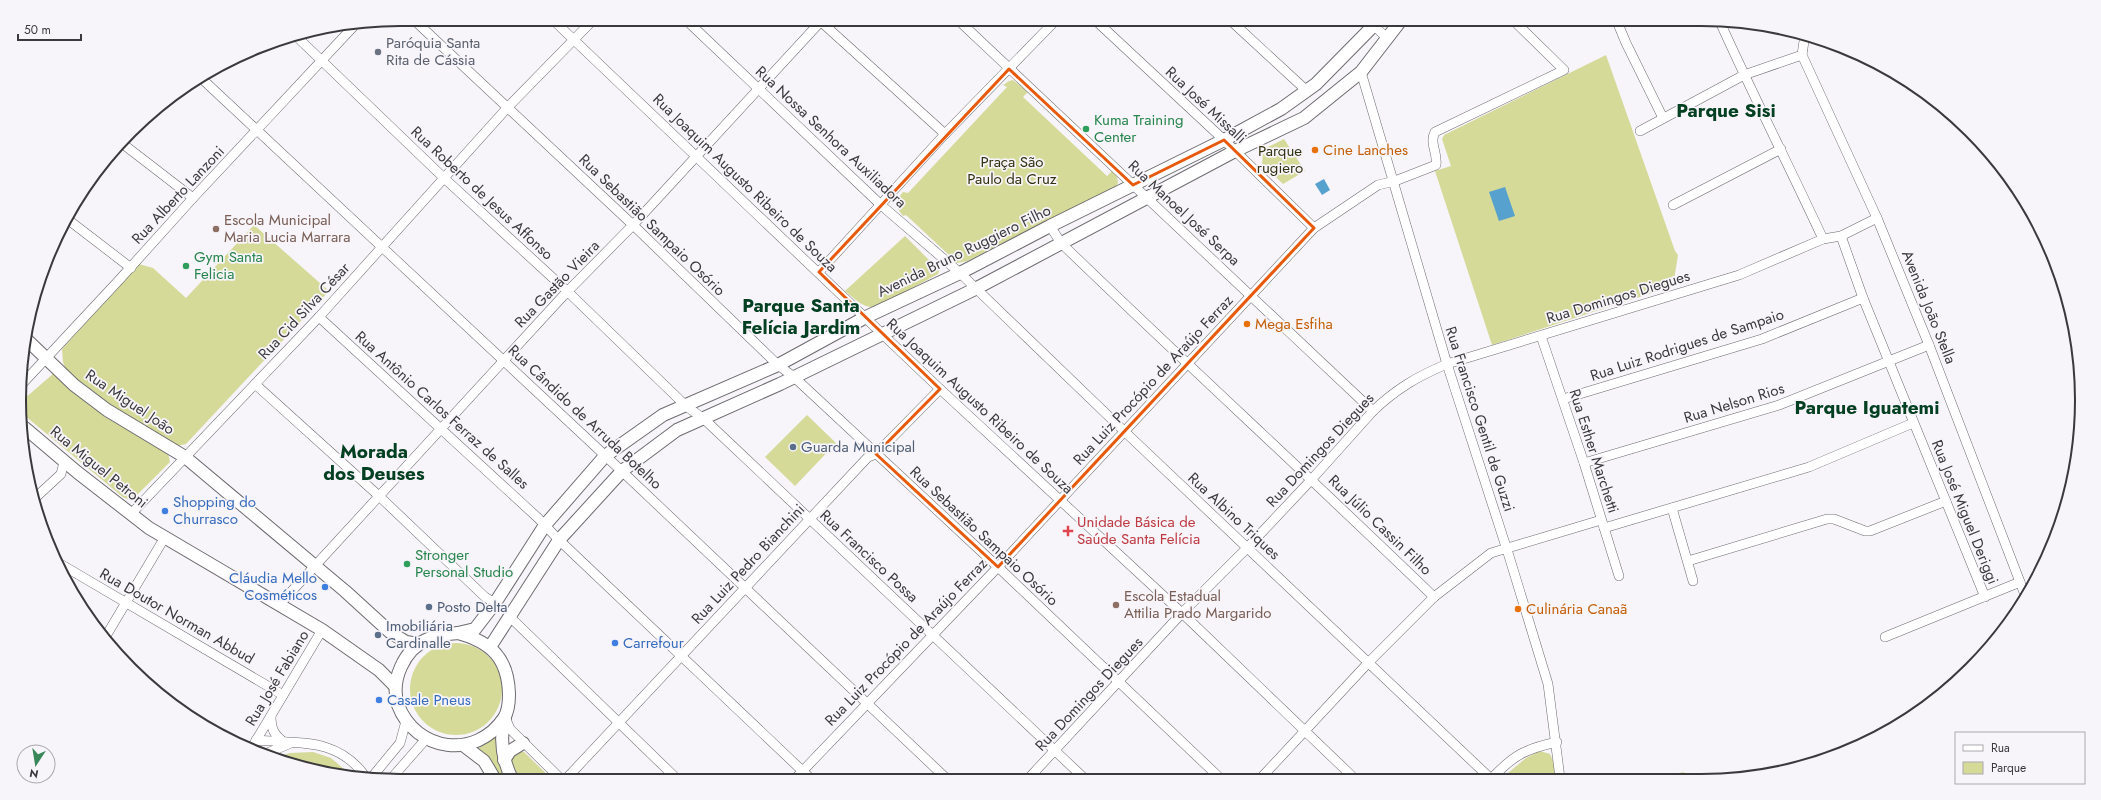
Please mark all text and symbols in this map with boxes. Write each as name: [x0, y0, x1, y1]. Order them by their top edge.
scale bar: [18, 16, 81, 42]
text: 50 m: [24, 21, 51, 39]
place label: Paróquia Santa Rita de Cássia: [386, 32, 480, 71]
marker: Paróquia Santa Rita de Cássia: [373, 47, 383, 57]
street label: Rua Nossa Senhora Auxiliadora: [750, 61, 912, 213]
street label: Rua José Missalli: [1160, 61, 1252, 149]
street label: Rua Joaquim Augusto Ribeiro de Souza: [648, 89, 842, 277]
district label: Parque Sisi: [1676, 97, 1776, 124]
place label: Kuma Training Center: [1094, 109, 1184, 148]
street label: Rua Roberto de Jesus Affonso: [406, 121, 558, 265]
marker: Kuma Training Center: [1081, 124, 1091, 134]
place label: Cine Lanches: [1323, 139, 1408, 161]
park label: Parque rugiero: [1257, 140, 1303, 179]
street label: Rua Alberto Lanzoni: [126, 141, 230, 249]
marker: Cine Lanches: [1310, 145, 1320, 155]
street label: Rua Sebastião Sampaio Osório: [574, 149, 730, 301]
park label: Praça São Paulo da Cruz: [967, 151, 1057, 190]
street label: Rua Manoel José Serpa: [1123, 155, 1245, 271]
street label: Avenida Bruno Ruggiero Filho: [873, 199, 1055, 303]
place label: Escola Municipal Maria Lucia Marrara: [224, 209, 350, 248]
marker: Escola Municipal Maria Lucia Marrara: [211, 224, 221, 234]
street label: Rua Gastão Vieira: [509, 235, 605, 333]
place label: Gym Santa Felicia: [194, 246, 263, 285]
street label: Avenida João Stella: [1896, 247, 1962, 367]
street label: Rua Cid Silva César: [253, 257, 355, 364]
marker: Gym Santa Felicia: [181, 261, 191, 271]
street label: Rua Domingos Diegues: [1543, 265, 1693, 329]
street label: Rua Luiz Procópio de Araújo Ferraz: [1068, 290, 1238, 470]
district label: Parque Santa Felícia Jardim: [742, 292, 860, 341]
street label: Rua Luiz Rodrigues de Sampaio: [1587, 303, 1787, 387]
street label: Rua Joaquim Augusto Ribeiro de Souza: [881, 313, 1079, 499]
place label: Mega Esfiha: [1255, 313, 1333, 335]
marker: Mega Esfiha: [1242, 319, 1252, 329]
street label: Rua Francisco Gentil de Guzzi: [1440, 324, 1520, 514]
street label: Rua Antônio Carlos Ferraz de Salles: [350, 326, 534, 494]
street label: Rua Cândido de Arruda Botelho: [503, 340, 667, 494]
street label: Rua Miguel João: [81, 364, 179, 440]
street label: Rua Nelson Rios: [1681, 377, 1787, 429]
street label: Rua Esther Marchetti: [1564, 386, 1624, 516]
street label: Rua Domingos Diegues: [1261, 388, 1379, 512]
district label: Parque Iguatemi: [1795, 394, 1939, 421]
street label: Rua Miguel Petroni: [45, 421, 153, 513]
place label: Guarda Municipal: [801, 436, 915, 458]
street label: Rua José Miguel Deriggi: [1926, 436, 2004, 588]
district label: Morada dos Deuses: [323, 438, 425, 487]
marker: Guarda Municipal: [788, 442, 798, 452]
street label: Rua Sebastião Sampaio Osório: [905, 461, 1063, 611]
street label: Rua Albino Triques: [1183, 467, 1285, 565]
street label: Rua Júlio Cassin Filho: [1323, 470, 1437, 580]
place label: Shopping do Churrasco: [173, 491, 256, 530]
street label: Rua Luiz Pedro Bianchini: [686, 499, 810, 629]
street label: Rua Francisco Possa: [815, 504, 923, 608]
marker: Shopping do Churrasco: [160, 506, 170, 516]
place label: Unidade Básica de Saúde Santa Felícia: [1077, 511, 1200, 550]
marker: Unidade Básica de Saúde Santa Felícia: [1062, 525, 1074, 537]
place label: Stronger Personal Studio: [415, 544, 513, 583]
street label: Rua Luiz Procópio de Araújo Ferraz: [820, 553, 992, 731]
marker: Stronger Personal Studio: [402, 559, 412, 569]
street label: Rua Doutor Norman Abbud: [96, 563, 258, 669]
place label: Cláudia Mello Cosméticos: [229, 567, 317, 606]
marker: Cláudia Mello Cosméticos: [320, 582, 330, 592]
place label: Escola Estadual Attilia Prado Margarido: [1124, 585, 1271, 624]
place label: Posto Delta: [437, 596, 508, 618]
place label: Culinária Canaã: [1526, 598, 1627, 620]
marker: Escola Estadual Attilia Prado Margarido: [1111, 600, 1121, 610]
marker: Posto Delta: [424, 602, 434, 612]
marker: Culinária Canaã: [1513, 604, 1523, 614]
place label: Imobiliária Cardinalle: [386, 615, 453, 654]
street label: Rua José Fabiano: [240, 626, 314, 730]
marker: Imobiliária Cardinalle: [373, 630, 383, 640]
place label: Carrefour: [623, 632, 685, 654]
street label: Rua Domingos Diegues: [1030, 632, 1148, 756]
marker: Carrefour: [610, 638, 620, 648]
place label: Casale Pneus: [387, 689, 471, 711]
marker: Casale Pneus: [374, 695, 384, 705]
legend: [1955, 732, 2085, 784]
text: Rua: [1991, 739, 2010, 757]
north arrow: [16, 744, 56, 784]
text: Parque: [1991, 759, 2026, 777]
text: N: [28, 765, 40, 783]

